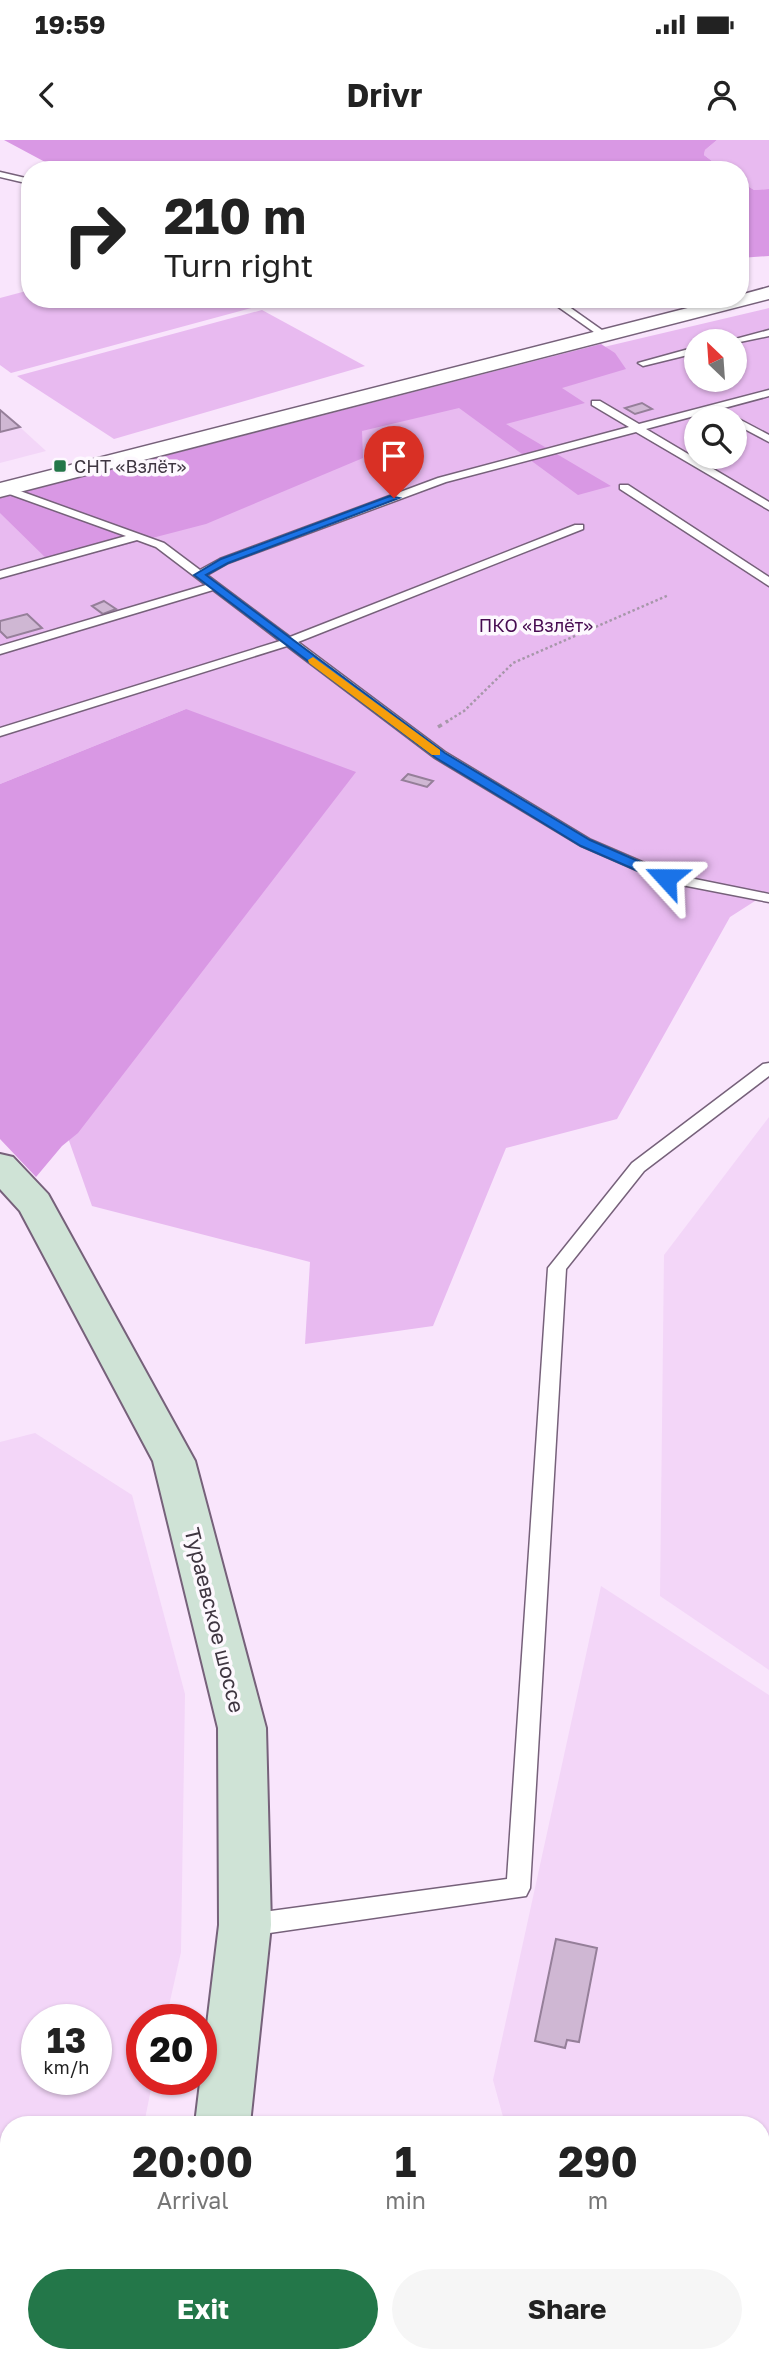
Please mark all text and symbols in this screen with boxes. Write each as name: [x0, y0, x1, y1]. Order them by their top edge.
text: 19:59: [35, 9, 106, 40]
icon: back: [28, 76, 66, 114]
text: Drivr: [347, 76, 422, 114]
icon: person: [703, 76, 741, 114]
text: 210 m: [164, 186, 306, 245]
icon: right: [49, 189, 140, 280]
text: Turn right: [164, 246, 313, 284]
north arrow: [684, 329, 747, 392]
map controls: [684, 329, 747, 469]
button: search: [684, 406, 747, 469]
pin: [364, 426, 424, 498]
icon: arrive: [375, 437, 413, 475]
place label: СНТ «Взлёт»: [74, 455, 187, 477]
marker: СНТ «Взлёт»: [52, 458, 68, 474]
park label: ПКО «Взлёт»: [479, 614, 593, 636]
position arrow: [629, 841, 703, 915]
street label: Тураевское шоссе: [179, 1525, 251, 1715]
speed limit sign: 20: [126, 2004, 217, 2095]
text: 13: [47, 2019, 86, 2061]
text: km/h: [44, 2056, 89, 2078]
text: 20:00: [132, 2136, 253, 2186]
text: 1: [395, 2136, 417, 2186]
text: 290: [558, 2136, 638, 2186]
text: Arrival: [157, 2186, 229, 2214]
text: min: [385, 2186, 426, 2214]
text: m: [588, 2186, 608, 2214]
button: Exit: [28, 2269, 378, 2349]
button: Share: [392, 2269, 742, 2349]

